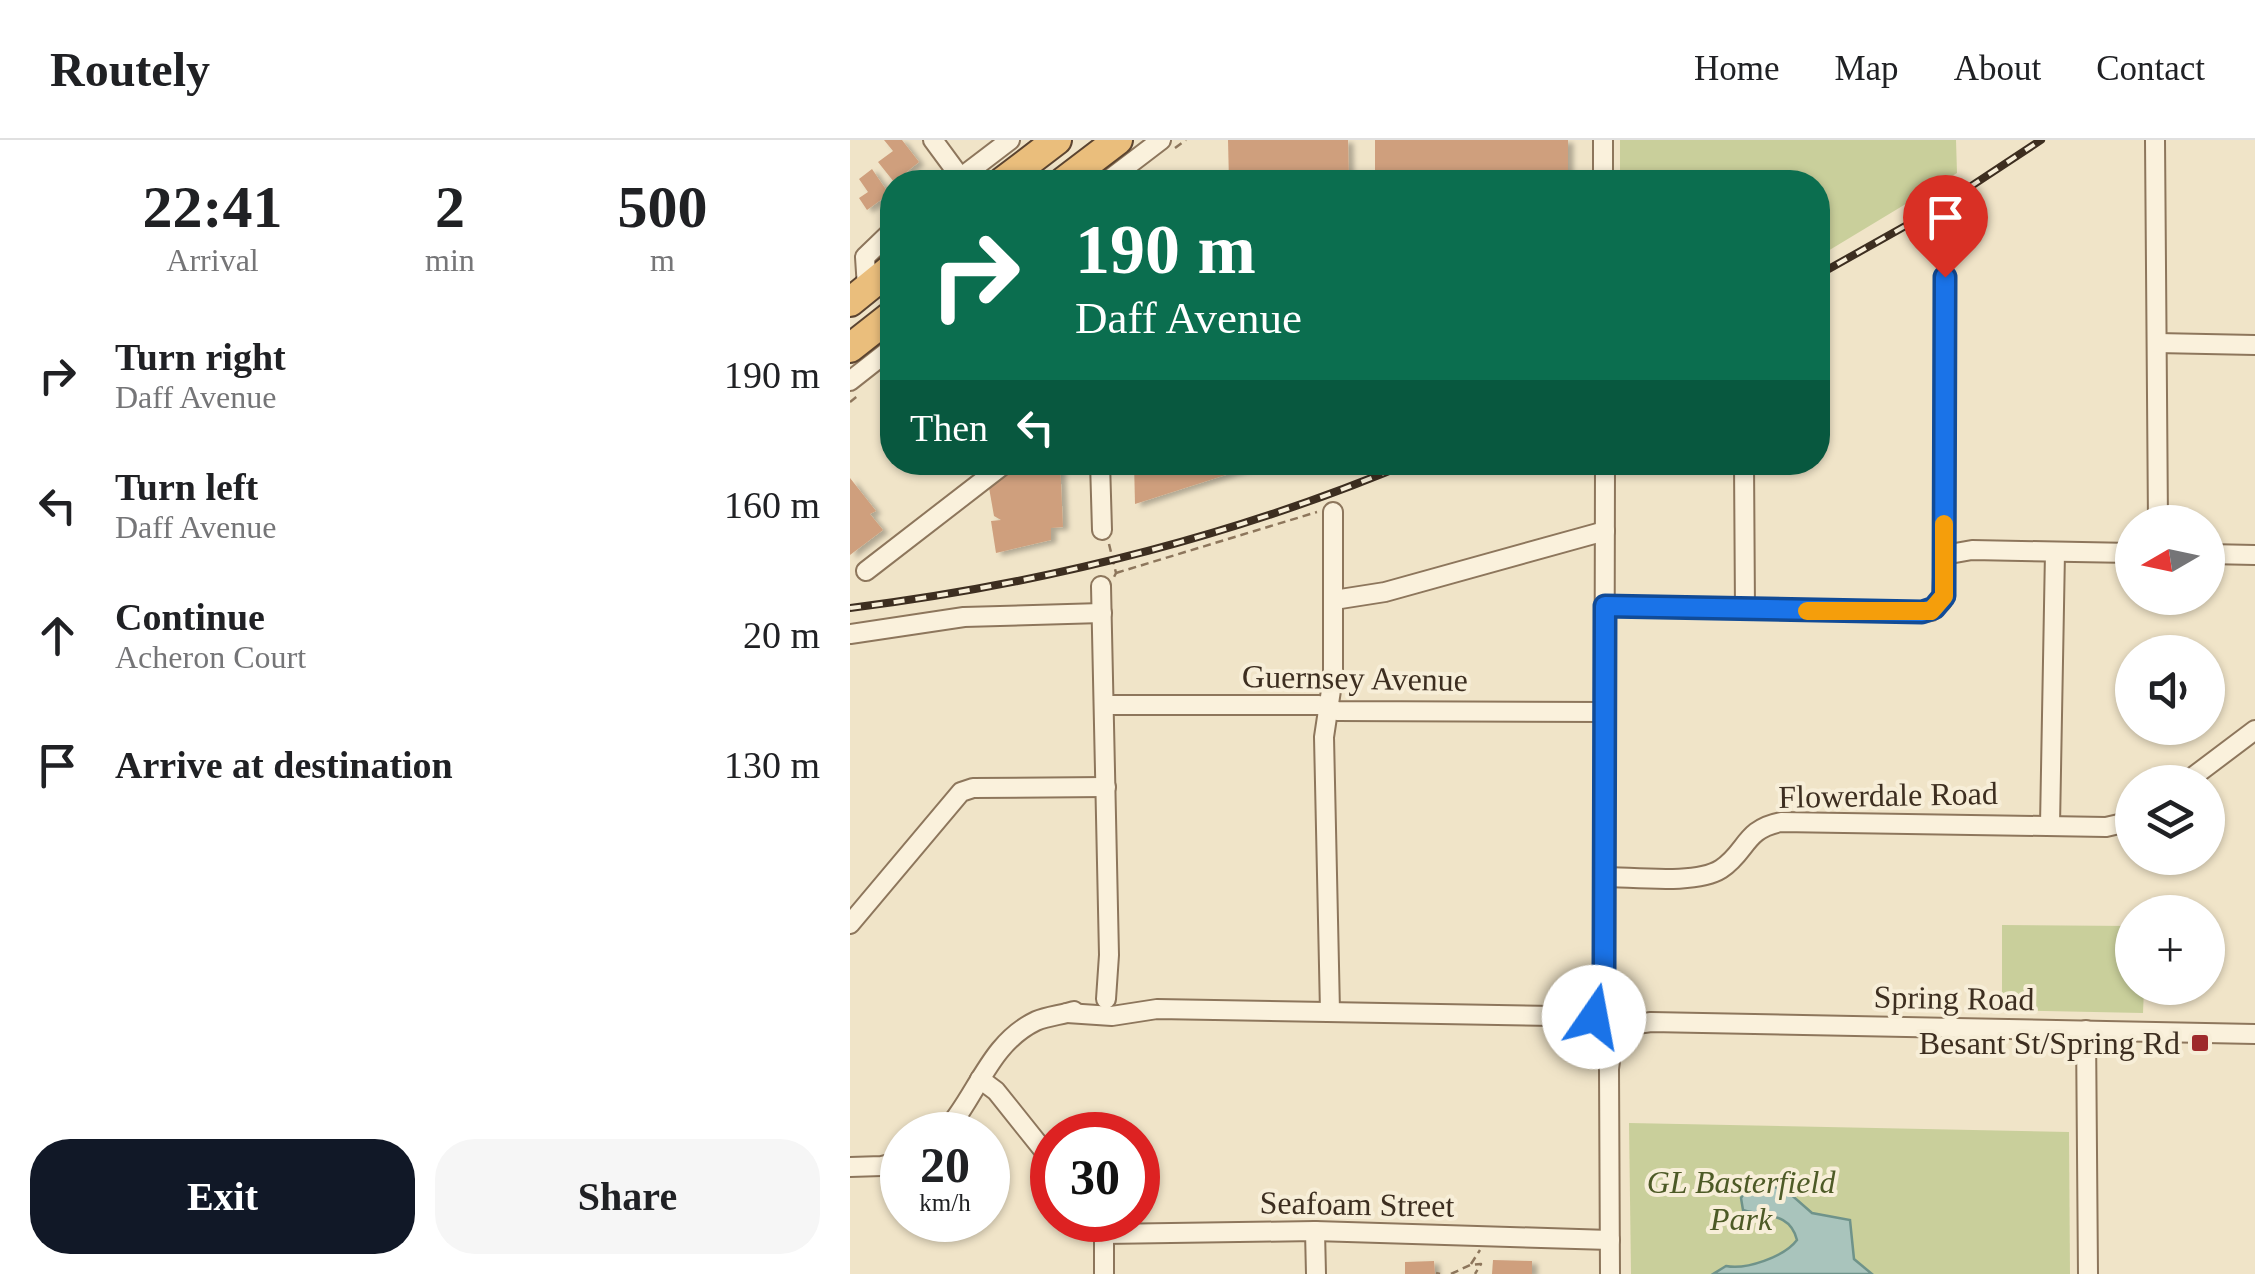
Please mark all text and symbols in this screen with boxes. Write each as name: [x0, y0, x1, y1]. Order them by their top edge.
text: Routely: [50, 43, 210, 96]
text: Home: [1694, 49, 1779, 88]
text: Map: [1834, 49, 1899, 88]
text: About: [1954, 49, 2041, 88]
text: Contact: [2096, 49, 2205, 88]
text: 22:41: [143, 174, 283, 240]
text: 2: [435, 174, 465, 240]
text: 500: [617, 174, 707, 240]
pin: [1903, 175, 1988, 278]
icon: arrive: [1918, 190, 1973, 245]
icon: right: [910, 210, 1040, 340]
text: 190 m: [1075, 211, 1256, 288]
text: Arrival: [166, 242, 259, 278]
text: min: [425, 242, 475, 278]
text: m: [650, 242, 675, 278]
text: Daff Avenue: [1075, 293, 1302, 343]
text: Turn right: [115, 336, 286, 378]
icon: right: [30, 348, 85, 403]
text: 190 m: [724, 354, 820, 396]
text: Daff Avenue: [115, 379, 276, 415]
icon: left: [1008, 400, 1063, 455]
text: Then: [910, 407, 988, 449]
text: Turn left: [115, 466, 258, 508]
icon: left: [30, 478, 85, 533]
text: 160 m: [724, 484, 820, 526]
north arrow: [2115, 505, 2225, 615]
map controls: [2115, 505, 2225, 1005]
text: Daff Avenue: [115, 509, 276, 545]
text: Continue: [115, 596, 265, 638]
icon: ahead: [30, 608, 85, 663]
text: 20 m: [743, 614, 820, 656]
button: sound: [2115, 635, 2225, 745]
text: Acheron Court: [115, 639, 306, 675]
street label: Guernsey Avenue: [1242, 658, 1468, 698]
icon: arrive: [30, 738, 85, 793]
text: Arrive at destination: [115, 744, 453, 786]
text: 130 m: [724, 744, 820, 786]
button: layers: [2115, 765, 2225, 875]
street label: Flowerdale Road: [1778, 775, 1998, 815]
button: +: [2115, 895, 2225, 1005]
position arrow: [1542, 965, 1646, 1069]
street label: Spring Road: [1873, 979, 2035, 1017]
place label: Besant St/Spring Rd: [1919, 1025, 2180, 1061]
marker: Besant St/Spring Rd: [2189, 1032, 2211, 1054]
speed limit sign: 30: [1030, 1112, 1160, 1242]
text: 20: [920, 1137, 970, 1193]
button: Exit: [30, 1139, 415, 1254]
button: Share: [435, 1139, 820, 1254]
park label: GL Basterfield Park: [1647, 1164, 1836, 1237]
street label: Seafoam Street: [1259, 1184, 1455, 1224]
text: km/h: [919, 1189, 971, 1216]

